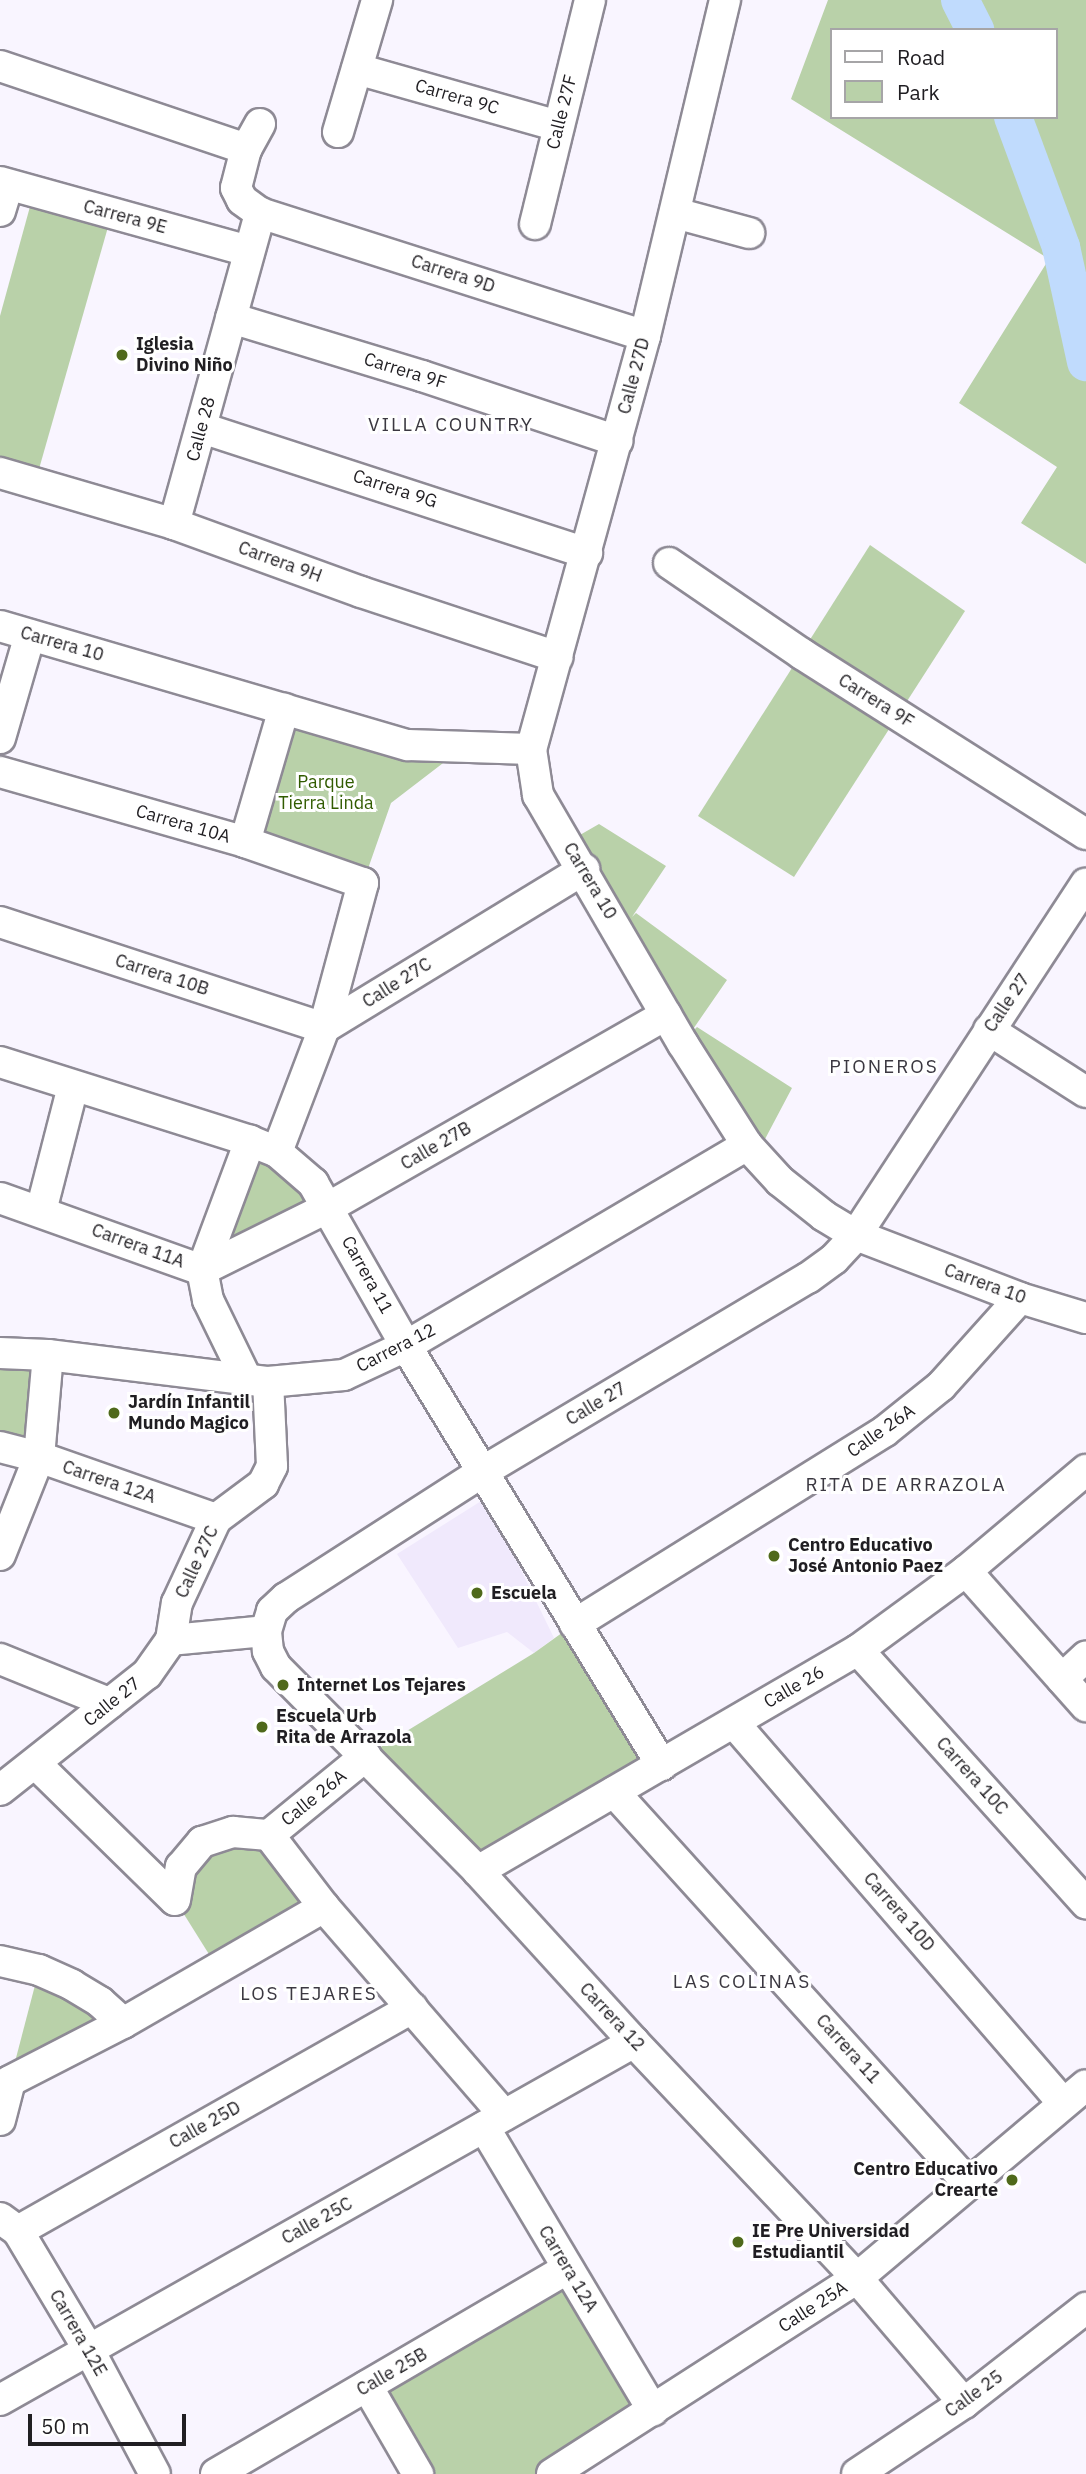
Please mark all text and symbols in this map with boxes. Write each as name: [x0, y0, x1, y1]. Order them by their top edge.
legend: [830, 28, 1058, 119]
text: Road: [897, 43, 945, 71]
street label: Calle 27F: [542, 72, 582, 152]
street label: Carrera 9C: [413, 75, 501, 119]
text: Park: [897, 78, 940, 106]
street label: Carrera 9E: [81, 196, 169, 238]
street label: Carrera 9D: [408, 250, 498, 298]
place label: Iglesia Divino Niño: [136, 334, 233, 376]
street label: Calle 27D: [613, 335, 655, 417]
marker: Iglesia Divino Niño: [114, 347, 130, 363]
street label: Carrera 9F: [361, 348, 449, 394]
street label: Calle 28: [182, 394, 220, 464]
district label: VILLA COUNTRY: [370, 414, 532, 436]
street label: Carrera 9G: [350, 465, 440, 513]
street label: Carrera 9H: [235, 537, 325, 587]
street label: Carrera 10: [18, 622, 106, 666]
street label: Carrera 9F: [834, 669, 918, 733]
park label: Parque Tierra Linda: [278, 772, 374, 814]
street label: Carrera 10A: [133, 800, 233, 848]
street label: Carrera 10: [559, 839, 621, 923]
street label: Carrera 10B: [112, 950, 212, 1000]
street label: Calle 27C: [358, 953, 436, 1013]
street label: Calle 27: [980, 970, 1034, 1036]
district label: PIONEROS: [830, 1056, 938, 1078]
street label: Calle 27B: [397, 1117, 475, 1175]
street label: Carrera 11A: [89, 1219, 187, 1273]
street label: Carrera 11: [337, 1232, 397, 1318]
street label: Carrera 10: [941, 1259, 1029, 1309]
street label: Carrera 12: [353, 1319, 439, 1377]
street label: Calle 27: [562, 1378, 630, 1430]
place label: Jardín Infantil Mundo Magico: [128, 1392, 250, 1434]
street label: Calle 26A: [843, 1400, 919, 1462]
marker: Jardín Infantil Mundo Magico: [106, 1405, 122, 1421]
street label: Carrera 12A: [59, 1456, 159, 1508]
district label: RITA DE ARRAZOLA: [807, 1474, 1005, 1496]
street label: Calle 27C: [171, 1522, 223, 1602]
place label: Centro Educativo José Antonio Paez: [788, 1535, 943, 1578]
marker: Centro Educativo José Antonio Paez: [766, 1548, 782, 1564]
place label: Escuela: [491, 1582, 557, 1604]
marker: Escuela: [469, 1585, 485, 1601]
street label: Calle 26: [760, 1661, 828, 1713]
street label: Calle 27: [79, 1673, 145, 1731]
place label: Internet Los Tejares: [297, 1674, 466, 1696]
marker: Internet Los Tejares: [275, 1677, 291, 1693]
place label: Escuela Urb Rita de Arrazola: [276, 1706, 412, 1748]
marker: Escuela Urb Rita de Arrazola: [254, 1719, 270, 1735]
street label: Carrera 10C: [932, 1733, 1012, 1819]
street label: Calle 26A: [277, 1765, 351, 1831]
street label: Carrera 10D: [859, 1868, 939, 1956]
district label: LAS COLINAS: [674, 1971, 810, 1993]
street label: Carrera 12: [575, 1978, 649, 2056]
district label: LOS TEJARES: [242, 1983, 376, 2005]
street label: Carrera 11: [811, 2010, 885, 2088]
street label: Calle 25D: [166, 2097, 244, 2153]
place label: Centro Educativo Crearte: [853, 2159, 998, 2202]
marker: Centro Educativo Crearte: [1004, 2172, 1020, 2188]
street label: Calle 25C: [278, 2193, 356, 2249]
place label: IE Pre Universidad Estudiantil: [752, 2221, 910, 2264]
street label: Carrera 12A: [534, 2222, 602, 2316]
marker: IE Pre Universidad Estudiantil: [730, 2234, 746, 2250]
street label: Calle 25A: [775, 2277, 851, 2337]
street label: Carrera 12E: [45, 2286, 111, 2380]
street label: Calle 25B: [353, 2343, 431, 2401]
street label: Calle 25: [941, 2366, 1007, 2422]
scale bar: [32, 2400, 189, 2444]
text: 50 m: [41, 2412, 90, 2440]

